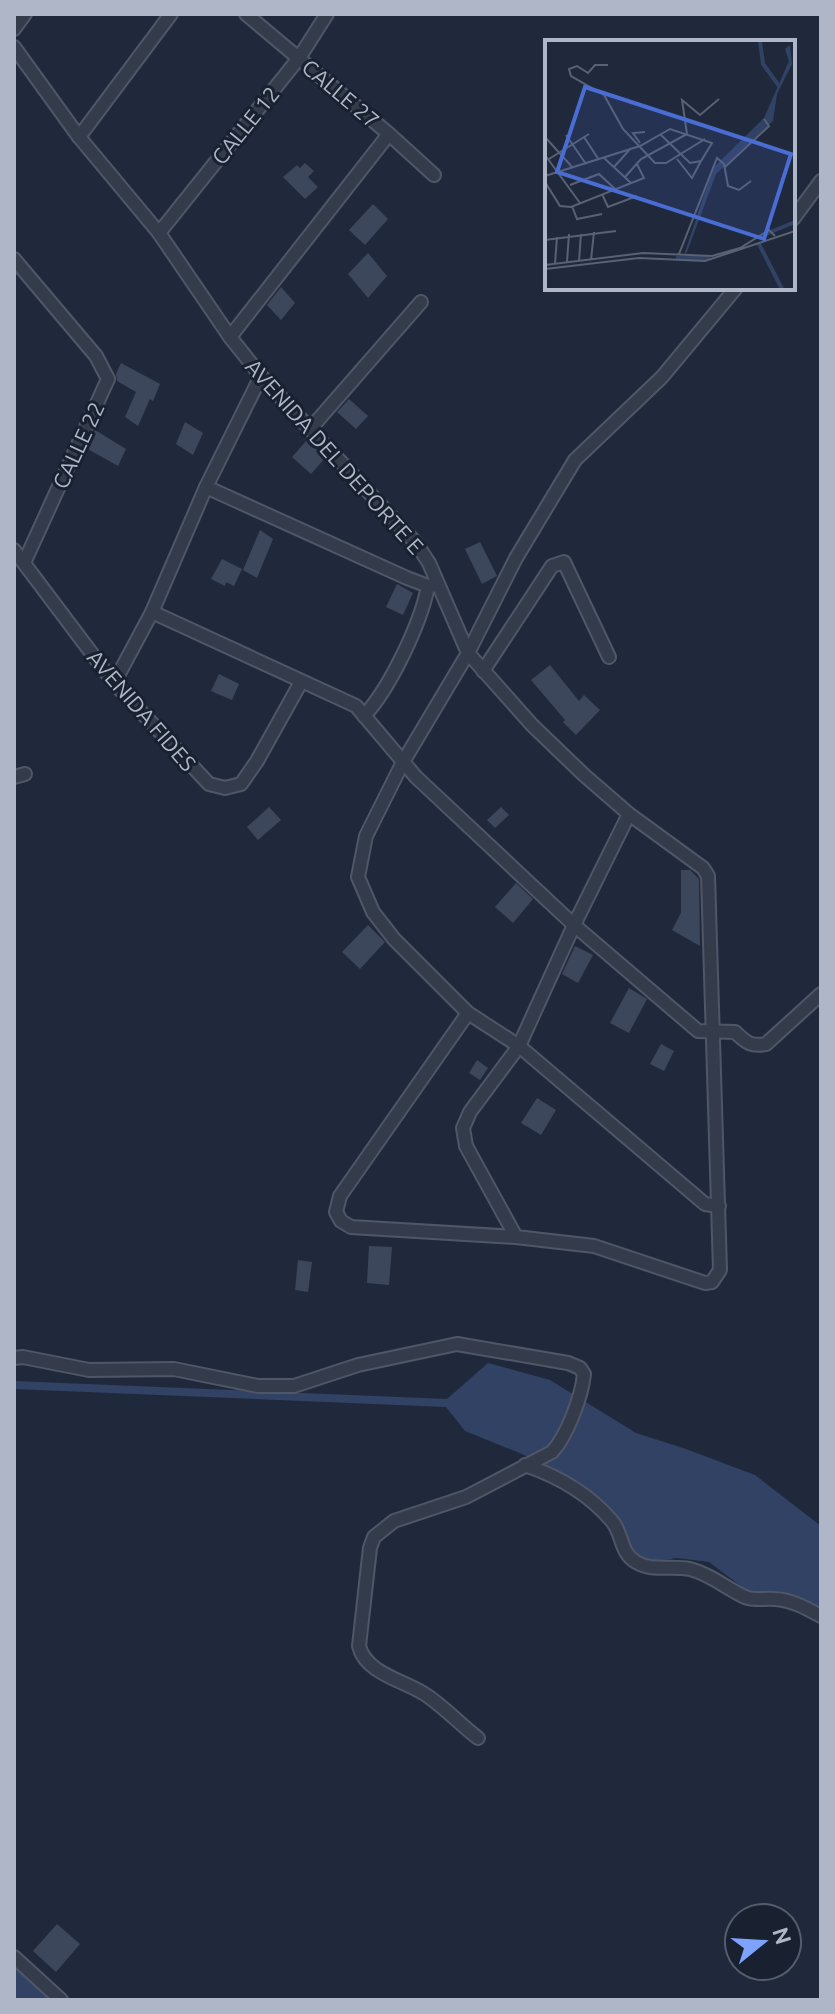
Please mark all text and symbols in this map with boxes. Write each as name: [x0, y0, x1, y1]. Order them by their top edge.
inset map: [545, 40, 795, 290]
street label: CALLE 27: [297, 54, 385, 132]
street label: CALLE 12: [206, 81, 284, 169]
street label: AVENIDA DEL DEPORTE E: [241, 354, 429, 558]
street label: CALLE 22: [47, 398, 109, 492]
street label: AVENIDA FIDES: [83, 644, 201, 776]
north arrow: [723, 1902, 803, 1982]
text: N: [768, 1924, 797, 1947]

